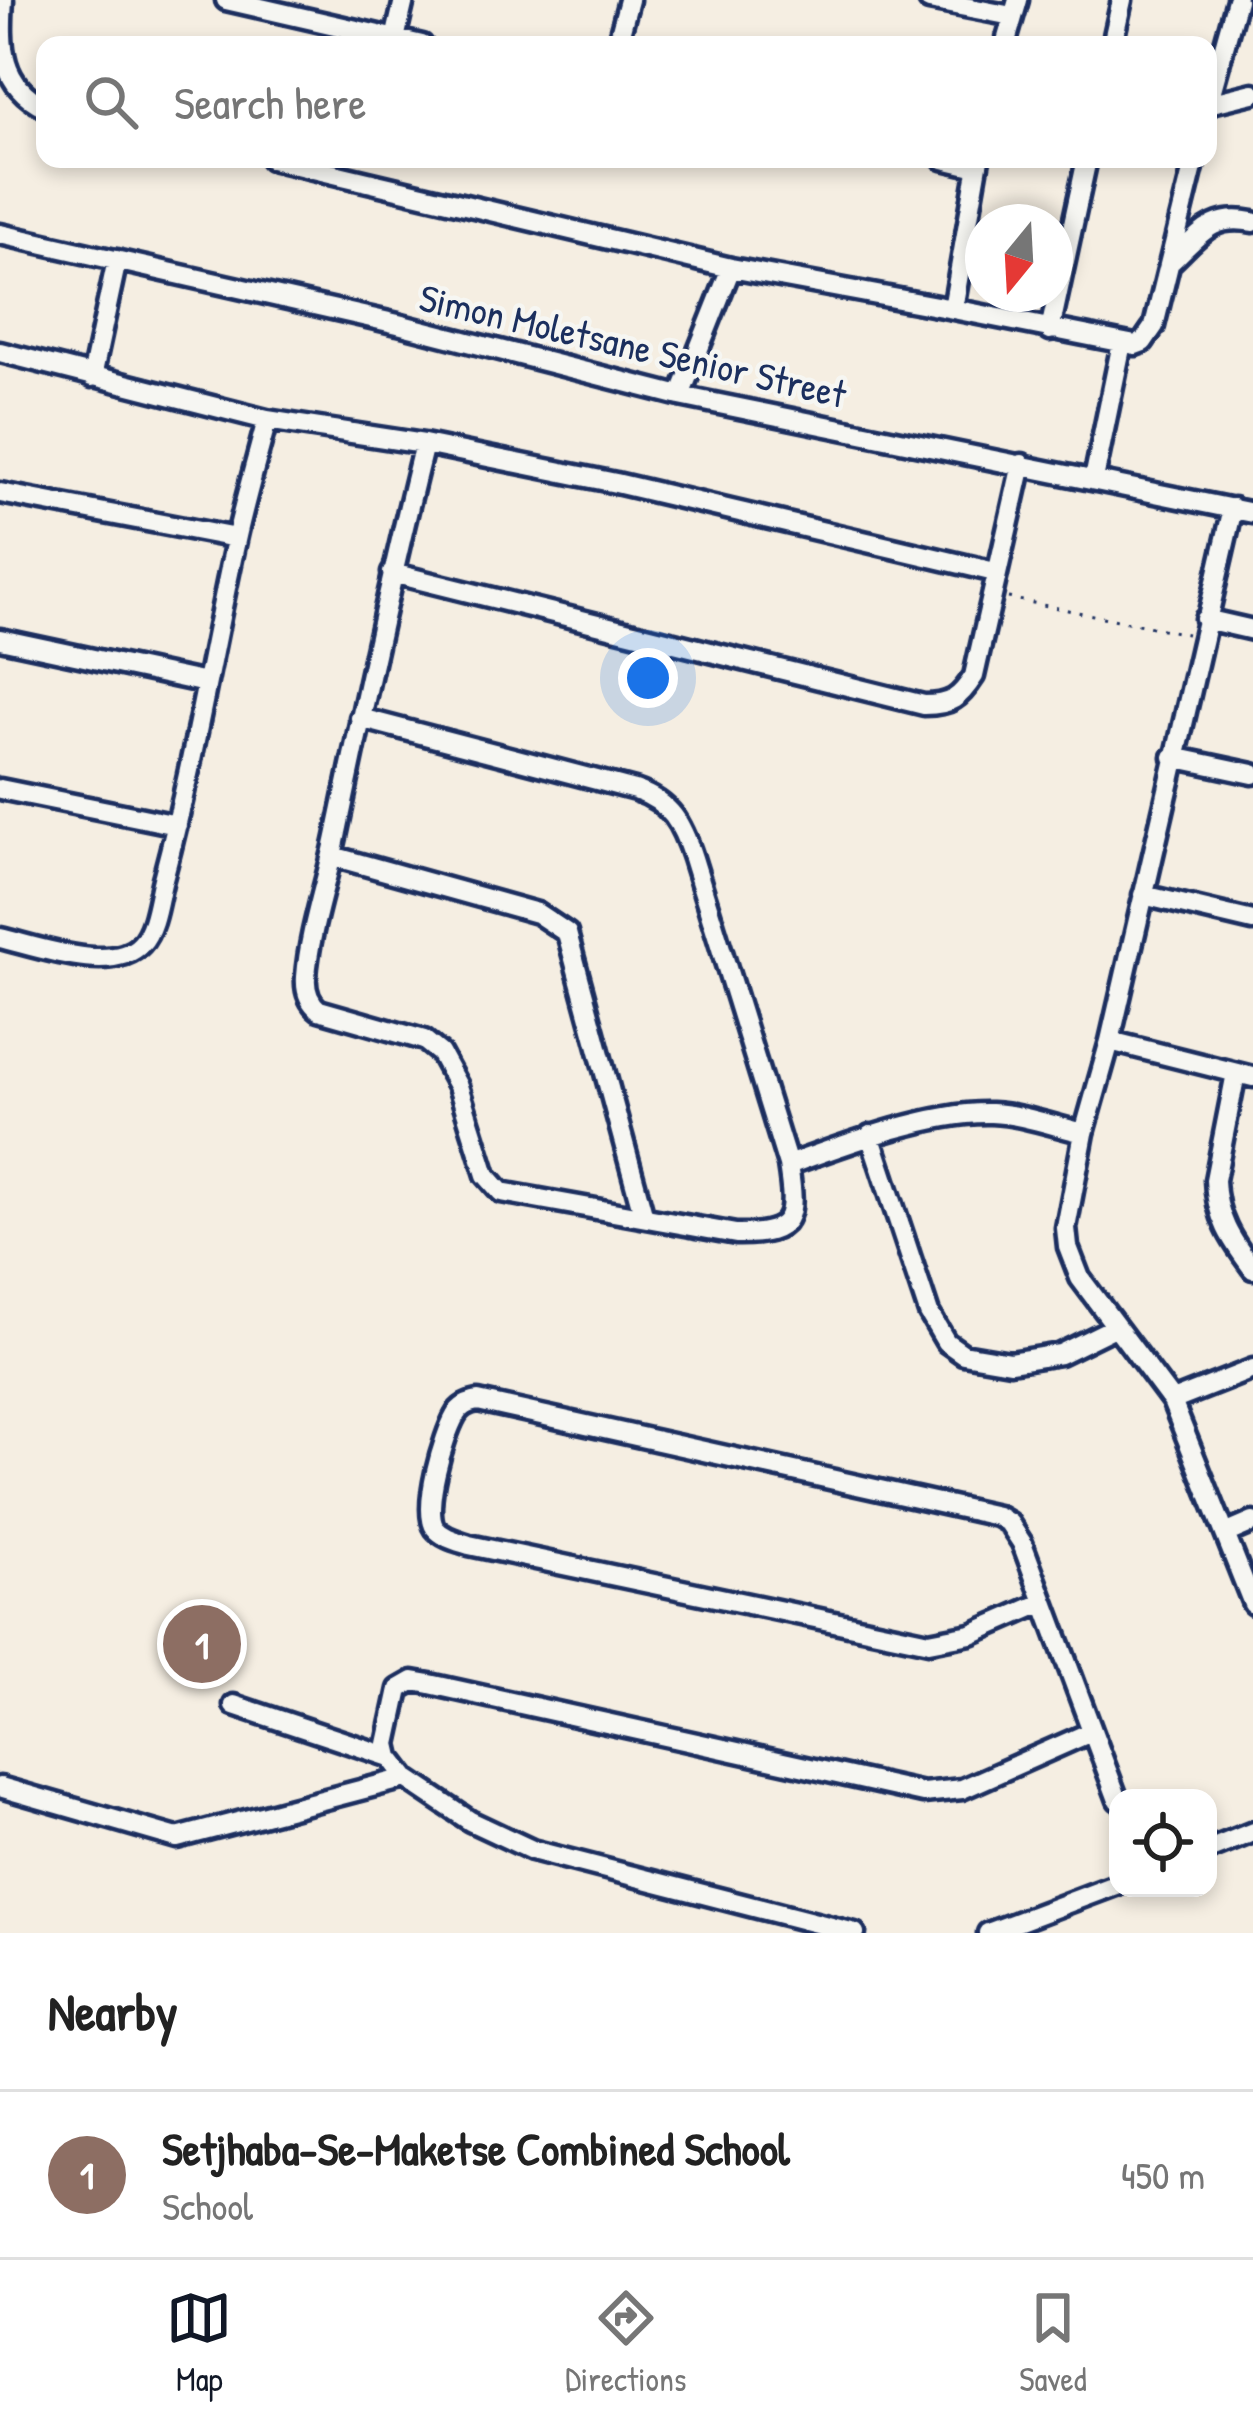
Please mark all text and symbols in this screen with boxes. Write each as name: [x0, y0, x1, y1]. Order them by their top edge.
search box: [36, 36, 1217, 168]
icon: search: [78, 69, 144, 135]
text: Search here: [174, 72, 366, 133]
north arrow: [965, 204, 1073, 312]
street label: Simon Moletsane Senior Street: [414, 270, 852, 420]
your location: [618, 648, 678, 708]
pin: 1: [163, 1599, 241, 1689]
map controls: [1109, 1789, 1217, 1897]
button: locate: [1109, 1789, 1217, 1897]
text: Nearby: [48, 1977, 178, 2046]
text: Setjhaba-Se-Maketse Combined School: [162, 2118, 790, 2179]
text: 1: [80, 2148, 94, 2201]
text: 450 m: [1121, 2148, 1205, 2201]
text: School: [162, 2179, 253, 2232]
tab: Map: [166, 2285, 232, 2401]
tab: Directions: [565, 2285, 687, 2401]
tab: Saved: [1019, 2285, 1087, 2401]

